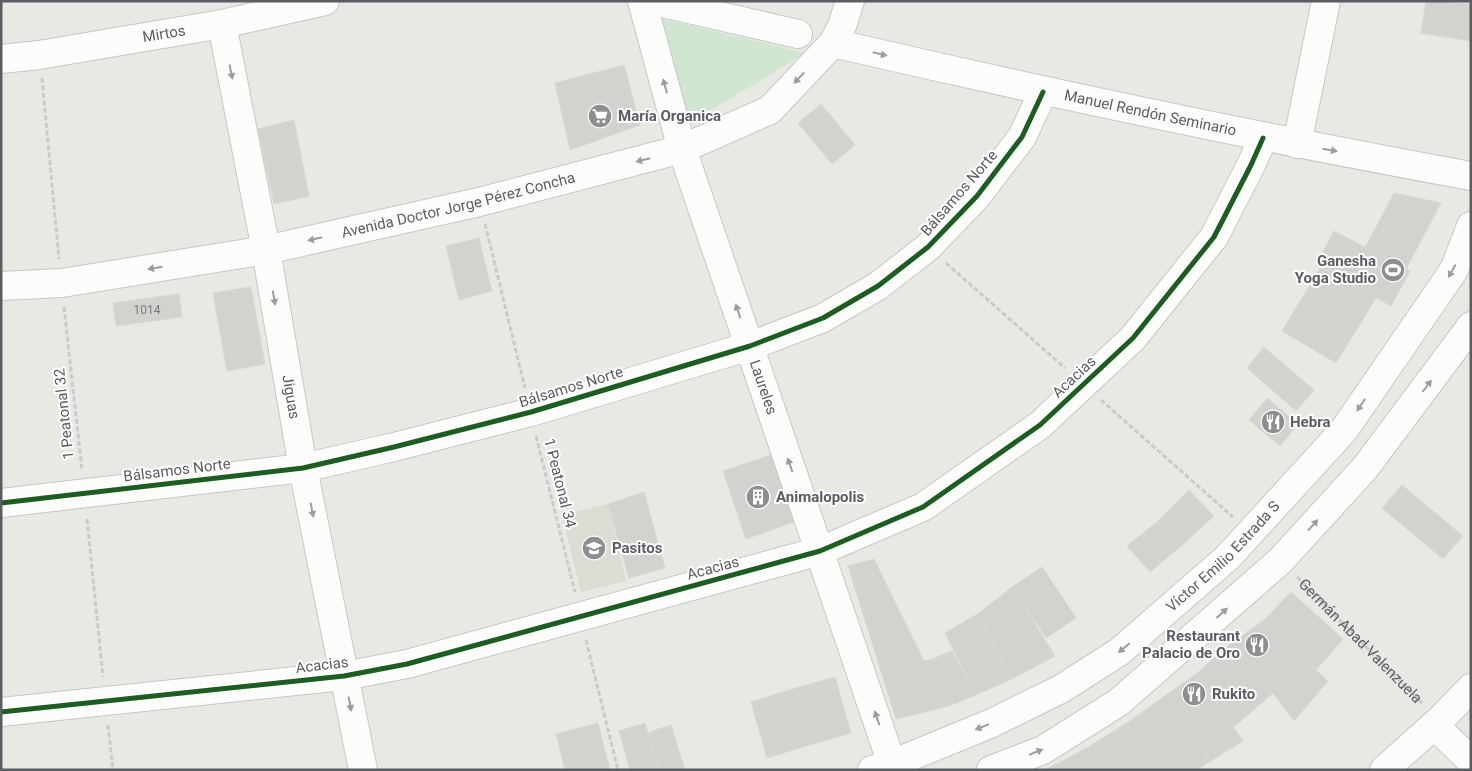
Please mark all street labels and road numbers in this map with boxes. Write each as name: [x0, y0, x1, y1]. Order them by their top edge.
street label: Mirtos: [141, 21, 187, 46]
street label: Manuel Rendón Seminario: [1063, 86, 1238, 140]
street label: Bálsamos Norte: [917, 146, 1001, 240]
street label: Avenida Doctor Jorge Pérez Concha: [340, 168, 577, 242]
street label: Acacias: [1048, 352, 1100, 402]
street label: Laureles: [746, 357, 781, 417]
street label: Bálsamos Norte: [517, 363, 625, 411]
street label: 1 Peatonal 32: [50, 367, 78, 461]
street label: Jiguas: [278, 373, 304, 420]
street label: 1 Peatonal 34: [540, 436, 580, 530]
street label: Bálsamos Norte: [122, 454, 232, 486]
street label: Víctor Emilio Estrada S: [1162, 497, 1284, 616]
street label: Acacias: [685, 552, 741, 584]
street label: Germán Abad Valenzuela: [1295, 575, 1426, 707]
street label: Acacias: [294, 653, 350, 677]

